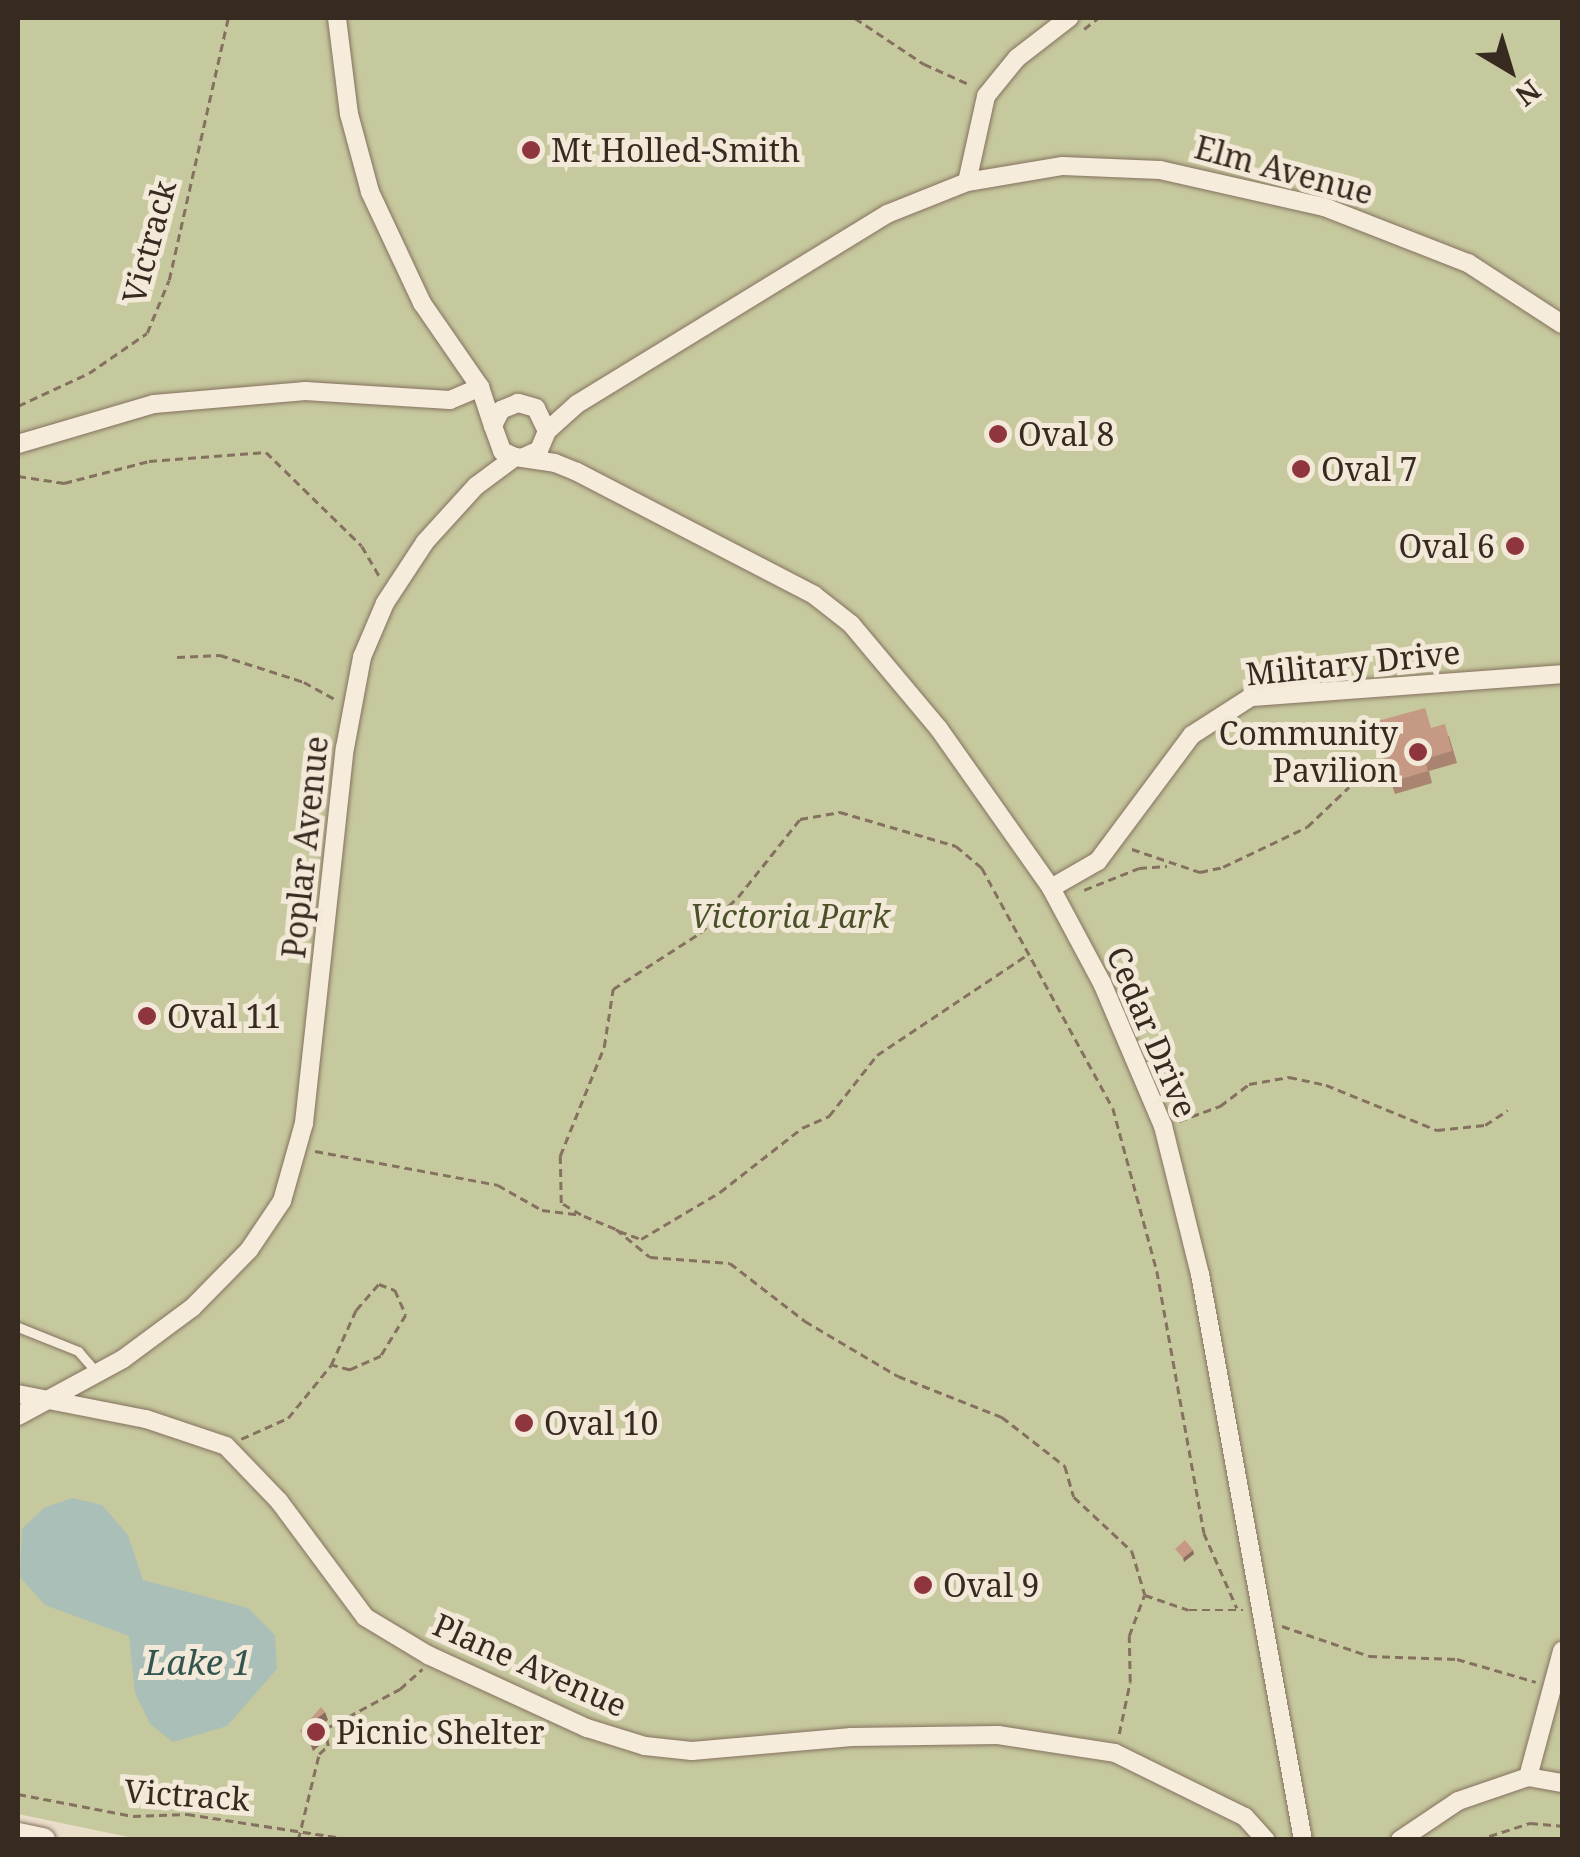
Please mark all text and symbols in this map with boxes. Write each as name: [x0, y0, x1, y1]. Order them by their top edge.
north arrow: [1460, 20, 1560, 120]
text: N: [1508, 72, 1549, 115]
street label: Elm Avenue: [1191, 128, 1377, 212]
place label: Mt Holled-Smith: [551, 131, 800, 169]
marker: Mt Holled-Smith: [520, 139, 542, 161]
street label: Victrack: [114, 176, 184, 308]
place label: Oval 8: [1018, 415, 1114, 453]
marker: Oval 8: [987, 423, 1009, 445]
place label: Oval 7: [1321, 450, 1417, 488]
marker: Oval 7: [1290, 458, 1312, 480]
place label: Oval 6: [1399, 527, 1495, 565]
marker: Oval 6: [1504, 535, 1526, 557]
street label: Military Drive: [1244, 633, 1462, 693]
place label: Community Pavilion: [1219, 715, 1398, 790]
street label: Poplar Avenue: [274, 734, 336, 960]
marker: Community Pavilion: [1407, 741, 1429, 763]
park label: Victoria Park: [690, 897, 890, 935]
street label: Cedar Drive: [1099, 941, 1205, 1123]
place label: Oval 11: [167, 997, 281, 1035]
marker: Oval 11: [136, 1005, 158, 1027]
place label: Oval 10: [544, 1404, 658, 1442]
marker: Oval 10: [513, 1412, 535, 1434]
place label: Oval 9: [943, 1566, 1039, 1604]
marker: Oval 9: [912, 1574, 934, 1596]
street label: Plane Avenue: [427, 1605, 633, 1725]
water label: Lake 1: [144, 1641, 252, 1683]
place label: Picnic Shelter: [336, 1713, 544, 1751]
marker: Picnic Shelter: [305, 1721, 327, 1743]
street label: Victrack: [123, 1771, 251, 1819]

